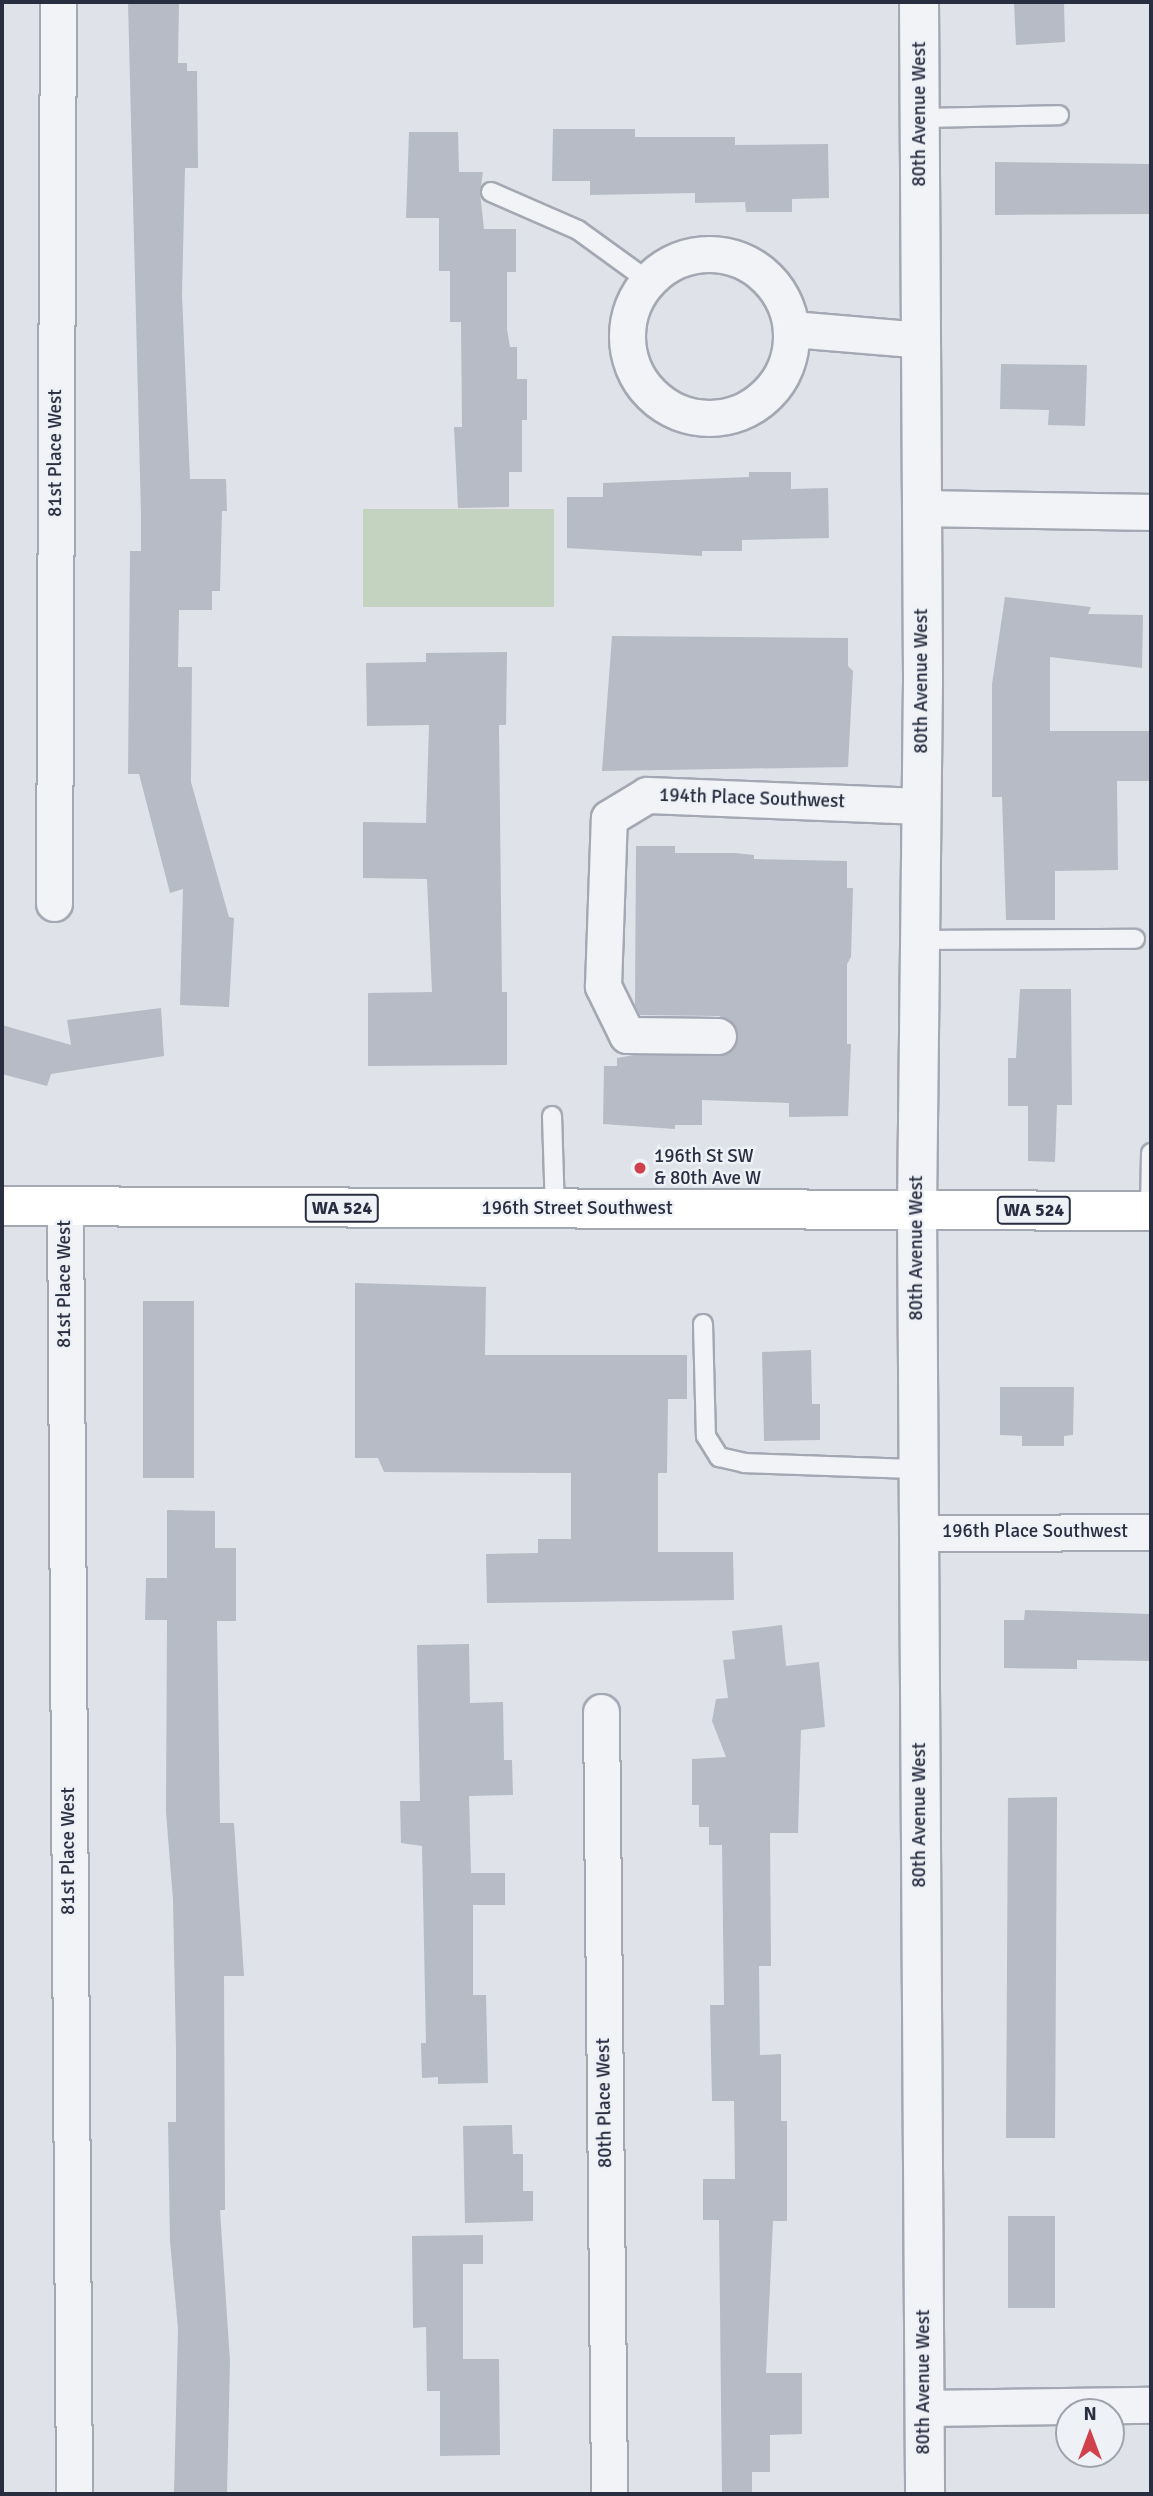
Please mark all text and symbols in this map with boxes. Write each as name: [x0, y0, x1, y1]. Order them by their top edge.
street label: 80th Avenue West: [909, 41, 931, 187]
street label: 81st Place West: [45, 389, 67, 517]
street label: 80th Avenue West: [911, 608, 933, 754]
street label: 194th Place Southwest: [659, 784, 845, 814]
place label: 196th St SW & 80th Ave W: [654, 1146, 761, 1190]
marker: 196th St SW & 80th Ave W: [632, 1160, 648, 1176]
street label: 80th Avenue West: [906, 1175, 928, 1321]
road number: WA 524: [304, 1194, 380, 1223]
road number: WA 524: [996, 1196, 1072, 1224]
street label: 196th Street Southwest: [481, 1198, 673, 1220]
street label: 81st Place West: [54, 1220, 76, 1348]
street label: 196th Place Southwest: [942, 1521, 1128, 1543]
street label: 80th Avenue West: [909, 1742, 931, 1888]
street label: 81st Place West: [58, 1787, 80, 1915]
street label: 80th Place West: [592, 2038, 618, 2168]
street label: 80th Avenue West: [913, 2309, 935, 2455]
north arrow: [1055, 2398, 1125, 2468]
text: N: [1083, 2402, 1097, 2426]

